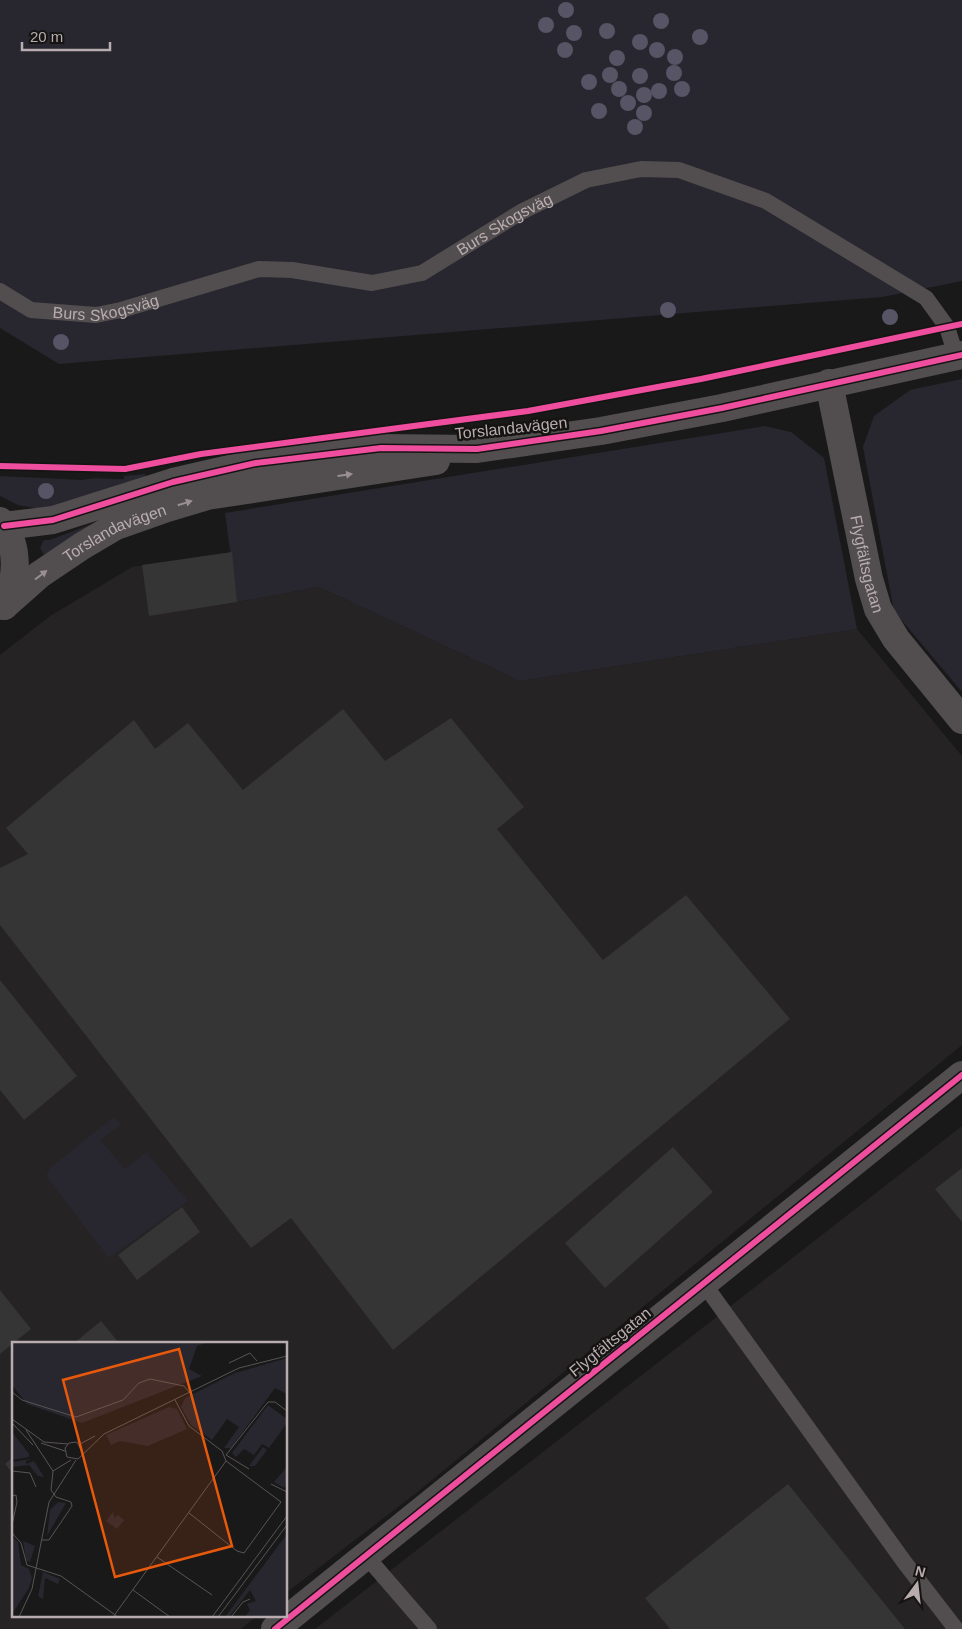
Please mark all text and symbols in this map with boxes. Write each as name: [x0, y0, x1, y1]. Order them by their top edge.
scale bar: [22, 20, 110, 52]
text: 20 m: [30, 28, 63, 45]
street label: Burs Skogsväg: [453, 190, 555, 258]
street label: Burs Skogsväg: [52, 291, 161, 324]
street label: Torslandavägen: [454, 414, 568, 442]
one-way arrow: [337, 471, 353, 479]
one-way arrow: [178, 498, 193, 506]
street label: Torslandavägen: [60, 501, 168, 565]
street label: Flygfältsgatan: [848, 514, 887, 615]
one-way arrow: [34, 569, 47, 580]
street label: Flygfältsgatan: [566, 1304, 654, 1380]
inset map: [12, 1342, 288, 1616]
north arrow: [892, 1559, 942, 1609]
text: N: [913, 1562, 927, 1580]

